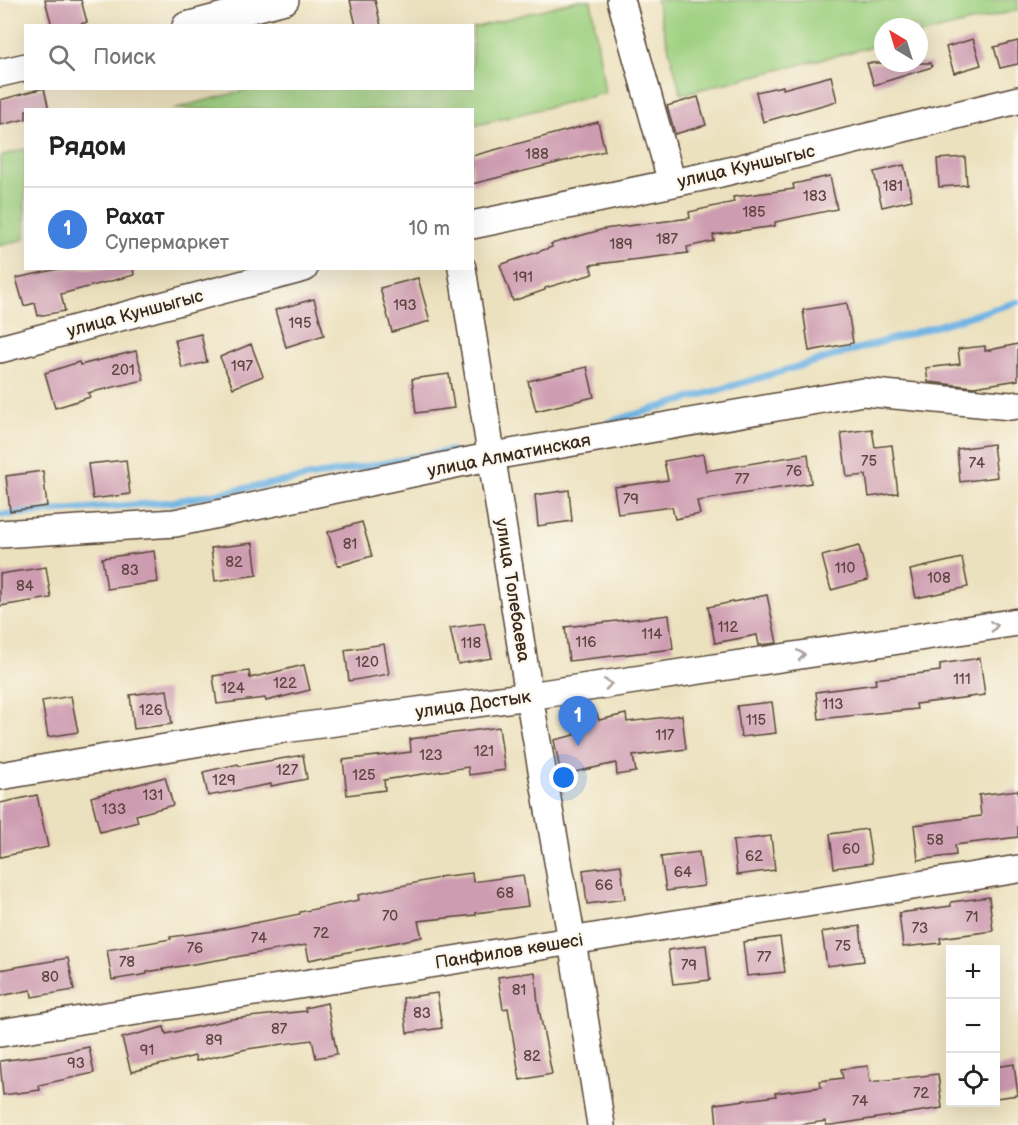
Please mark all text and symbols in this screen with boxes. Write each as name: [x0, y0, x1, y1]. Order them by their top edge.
north arrow: [874, 18, 928, 72]
search box: [24, 24, 474, 90]
icon: search: [45, 41, 78, 74]
text: Поиск: [93, 44, 156, 71]
text: Рядом: [48, 132, 126, 163]
street label: улица Куншыгыс: [675, 140, 817, 193]
house number: 188: [525, 145, 549, 164]
house number: 181: [883, 177, 903, 196]
house number: 183: [803, 187, 827, 206]
house number: 185: [742, 203, 766, 222]
text: Рахат: [105, 204, 165, 231]
text: 1: [63, 217, 72, 241]
text: 10 m: [409, 217, 450, 241]
house number: 187: [656, 230, 679, 249]
text: Супермаркет: [105, 231, 229, 255]
house number: 189: [609, 235, 633, 254]
house number: 191: [513, 268, 533, 287]
street label: улица Куншыгыс: [65, 285, 206, 342]
house number: 193: [393, 296, 417, 315]
house number: 195: [288, 314, 312, 333]
house number: 197: [231, 357, 254, 376]
house number: 201: [111, 361, 135, 380]
street label: улица Алматинская: [426, 429, 592, 482]
house number: 75: [861, 452, 877, 471]
house number: 74: [969, 454, 985, 473]
house number: 76: [786, 462, 802, 481]
house number: 77: [735, 470, 750, 489]
house number: 79: [623, 490, 639, 509]
street label: улица Толебаева: [491, 517, 534, 664]
house number: 81: [343, 535, 357, 554]
house number: 82: [225, 553, 243, 572]
house number: 110: [835, 559, 855, 578]
house number: 83: [121, 561, 139, 580]
house number: 108: [927, 569, 951, 588]
house number: 84: [16, 577, 34, 596]
house number: 112: [718, 618, 738, 637]
one-way arrow: [989, 621, 998, 633]
house number: 114: [642, 625, 662, 644]
house number: 116: [576, 633, 596, 652]
house number: 118: [461, 634, 481, 653]
one-way arrow: [796, 650, 805, 662]
house number: 120: [355, 653, 379, 672]
house number: 111: [953, 670, 971, 689]
house number: 122: [273, 674, 297, 693]
house number: 124: [221, 679, 245, 698]
one-way arrow: [603, 679, 613, 691]
street label: улица Достык: [414, 686, 533, 723]
house number: 113: [823, 695, 843, 714]
pin: 1: [558, 696, 598, 746]
house number: 126: [139, 701, 163, 720]
house number: 115: [746, 711, 766, 730]
house number: 117: [656, 726, 675, 745]
house number: 121: [474, 742, 494, 761]
house number: 123: [419, 746, 443, 765]
house number: 127: [276, 761, 299, 780]
your location: [549, 763, 578, 792]
house number: 125: [352, 766, 376, 785]
house number: 129: [212, 771, 236, 790]
house number: 131: [143, 786, 163, 805]
house number: 133: [102, 800, 126, 819]
house number: 58: [926, 831, 944, 850]
house number: 60: [842, 840, 860, 859]
house number: 62: [745, 847, 763, 866]
house number: 64: [674, 863, 692, 882]
house number: 66: [595, 876, 613, 895]
house number: 68: [496, 884, 514, 903]
house number: 70: [382, 907, 398, 926]
house number: 71: [965, 908, 979, 927]
house number: 73: [912, 919, 928, 938]
house number: 72: [313, 924, 329, 943]
house number: 74: [251, 929, 267, 948]
street label: Панфилов көшесі: [433, 929, 585, 974]
house number: 75: [835, 937, 851, 956]
house number: 76: [187, 939, 203, 958]
map controls: [946, 945, 1000, 1107]
button: +: [946, 945, 1000, 999]
house number: 77: [757, 948, 772, 967]
house number: 78: [119, 953, 135, 972]
house number: 79: [681, 956, 697, 975]
house number: 80: [41, 968, 59, 987]
house number: 81: [512, 981, 526, 1000]
button: −: [946, 999, 1000, 1053]
house number: 83: [413, 1004, 431, 1023]
house number: 87: [271, 1020, 288, 1039]
house number: 89: [205, 1031, 223, 1050]
house number: 91: [140, 1041, 154, 1060]
house number: 82: [523, 1047, 541, 1066]
button: locate: [946, 1053, 1000, 1107]
house number: 93: [67, 1054, 85, 1073]
house number: 72: [913, 1084, 929, 1103]
house number: 74: [852, 1092, 868, 1111]

